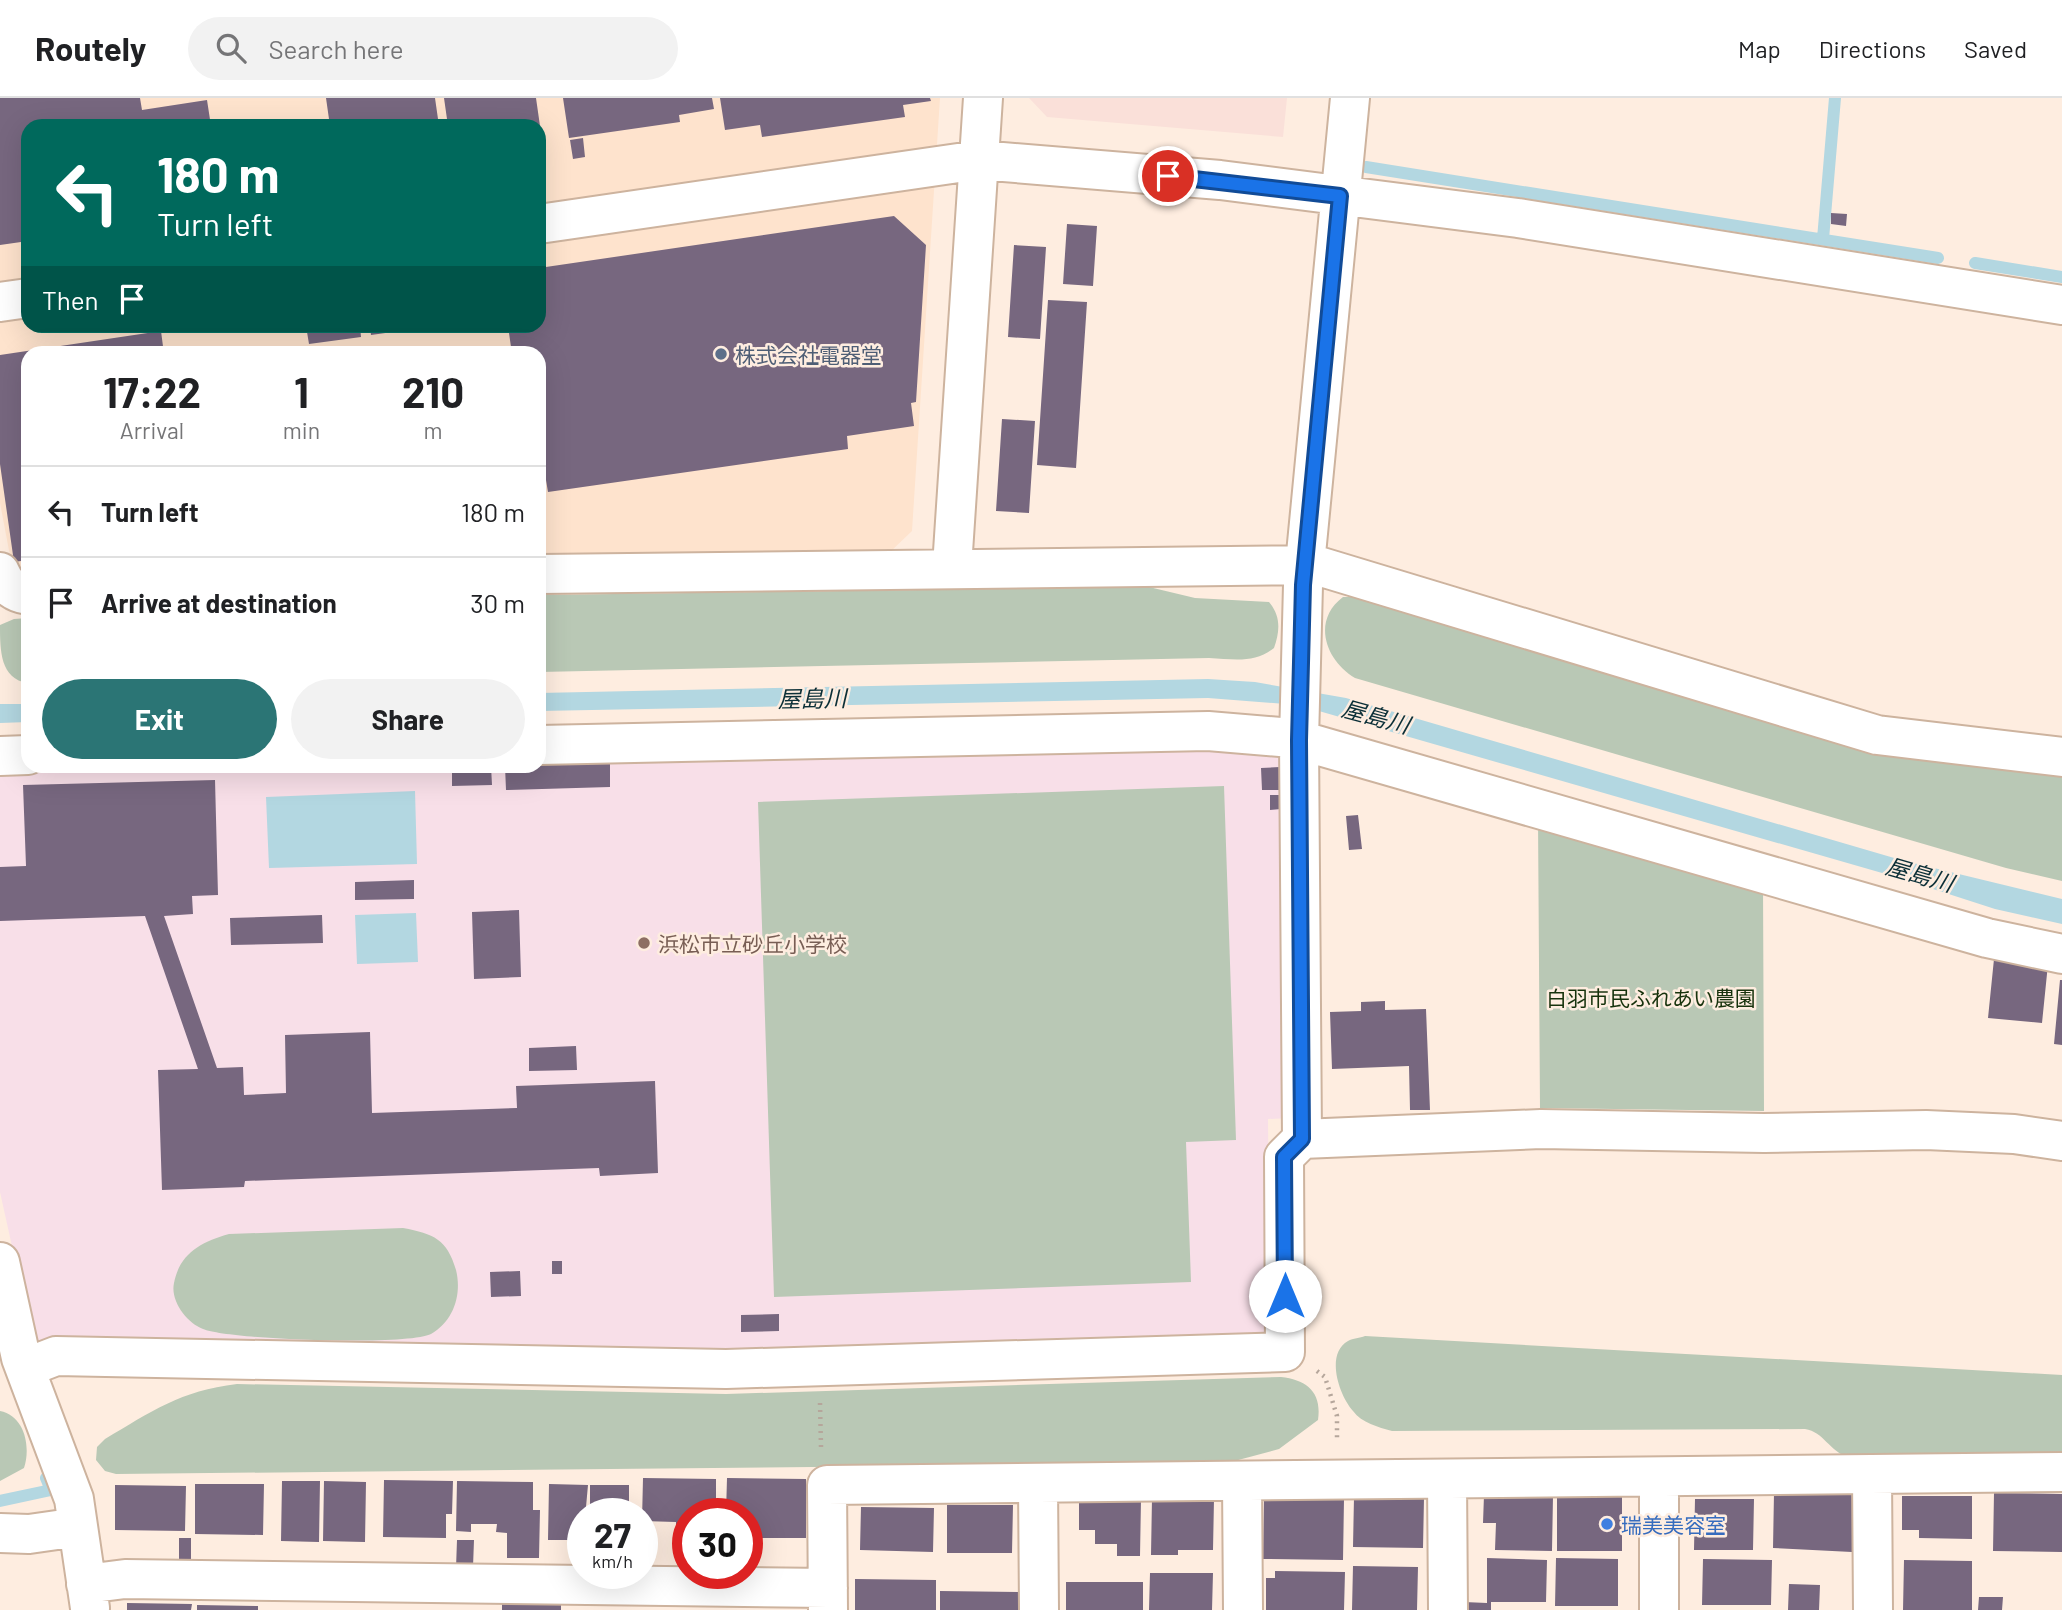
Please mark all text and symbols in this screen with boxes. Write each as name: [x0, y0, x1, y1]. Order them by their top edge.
search box: [188, 17, 678, 80]
text: Routely: [35, 28, 146, 68]
icon: search: [212, 29, 250, 67]
text: Search here: [268, 33, 404, 64]
text: Map: [1738, 34, 1781, 63]
text: Directions: [1819, 34, 1926, 63]
text: Saved: [1964, 34, 2027, 63]
text: 180 m: [157, 144, 280, 203]
pin: [1138, 146, 1198, 206]
icon: left: [42, 147, 133, 238]
icon: arrive: [1149, 157, 1187, 195]
text: Turn left: [157, 204, 274, 242]
icon: arrive: [113, 280, 151, 318]
text: Then: [42, 284, 99, 315]
place label: 株式会社電器堂: [735, 342, 882, 367]
marker: 株式会社電器堂: [713, 346, 729, 362]
text: 17:22: [103, 366, 201, 416]
text: 1: [294, 366, 309, 416]
text: 210: [402, 366, 464, 416]
text: Arrival: [120, 416, 184, 444]
text: min: [283, 416, 320, 444]
text: m: [424, 416, 443, 444]
icon: left: [42, 493, 80, 531]
text: Turn left: [101, 496, 199, 527]
text: 180 m: [461, 496, 525, 527]
icon: arrive: [42, 584, 80, 622]
text: Arrive at destination: [101, 587, 337, 618]
text: 30 m: [470, 587, 525, 618]
button: Exit: [42, 679, 277, 759]
button: Share: [291, 679, 525, 759]
water label: 屋島川: [777, 683, 850, 713]
water label: 屋島川: [1339, 694, 1416, 739]
water label: 屋島川: [1883, 851, 1960, 898]
place label: 浜松市立砂丘小学校: [658, 931, 847, 956]
marker: 浜松市立砂丘小学校: [636, 935, 652, 951]
park label: 白羽市民ふれあい農園: [1546, 985, 1756, 1010]
position arrow: [1248, 1259, 1322, 1333]
speed limit sign: 30: [672, 1498, 763, 1589]
place label: 瑞美美容室: [1621, 1512, 1726, 1537]
text: 27: [594, 1513, 631, 1555]
marker: 瑞美美容室: [1599, 1516, 1615, 1532]
text: km/h: [592, 1550, 633, 1572]

